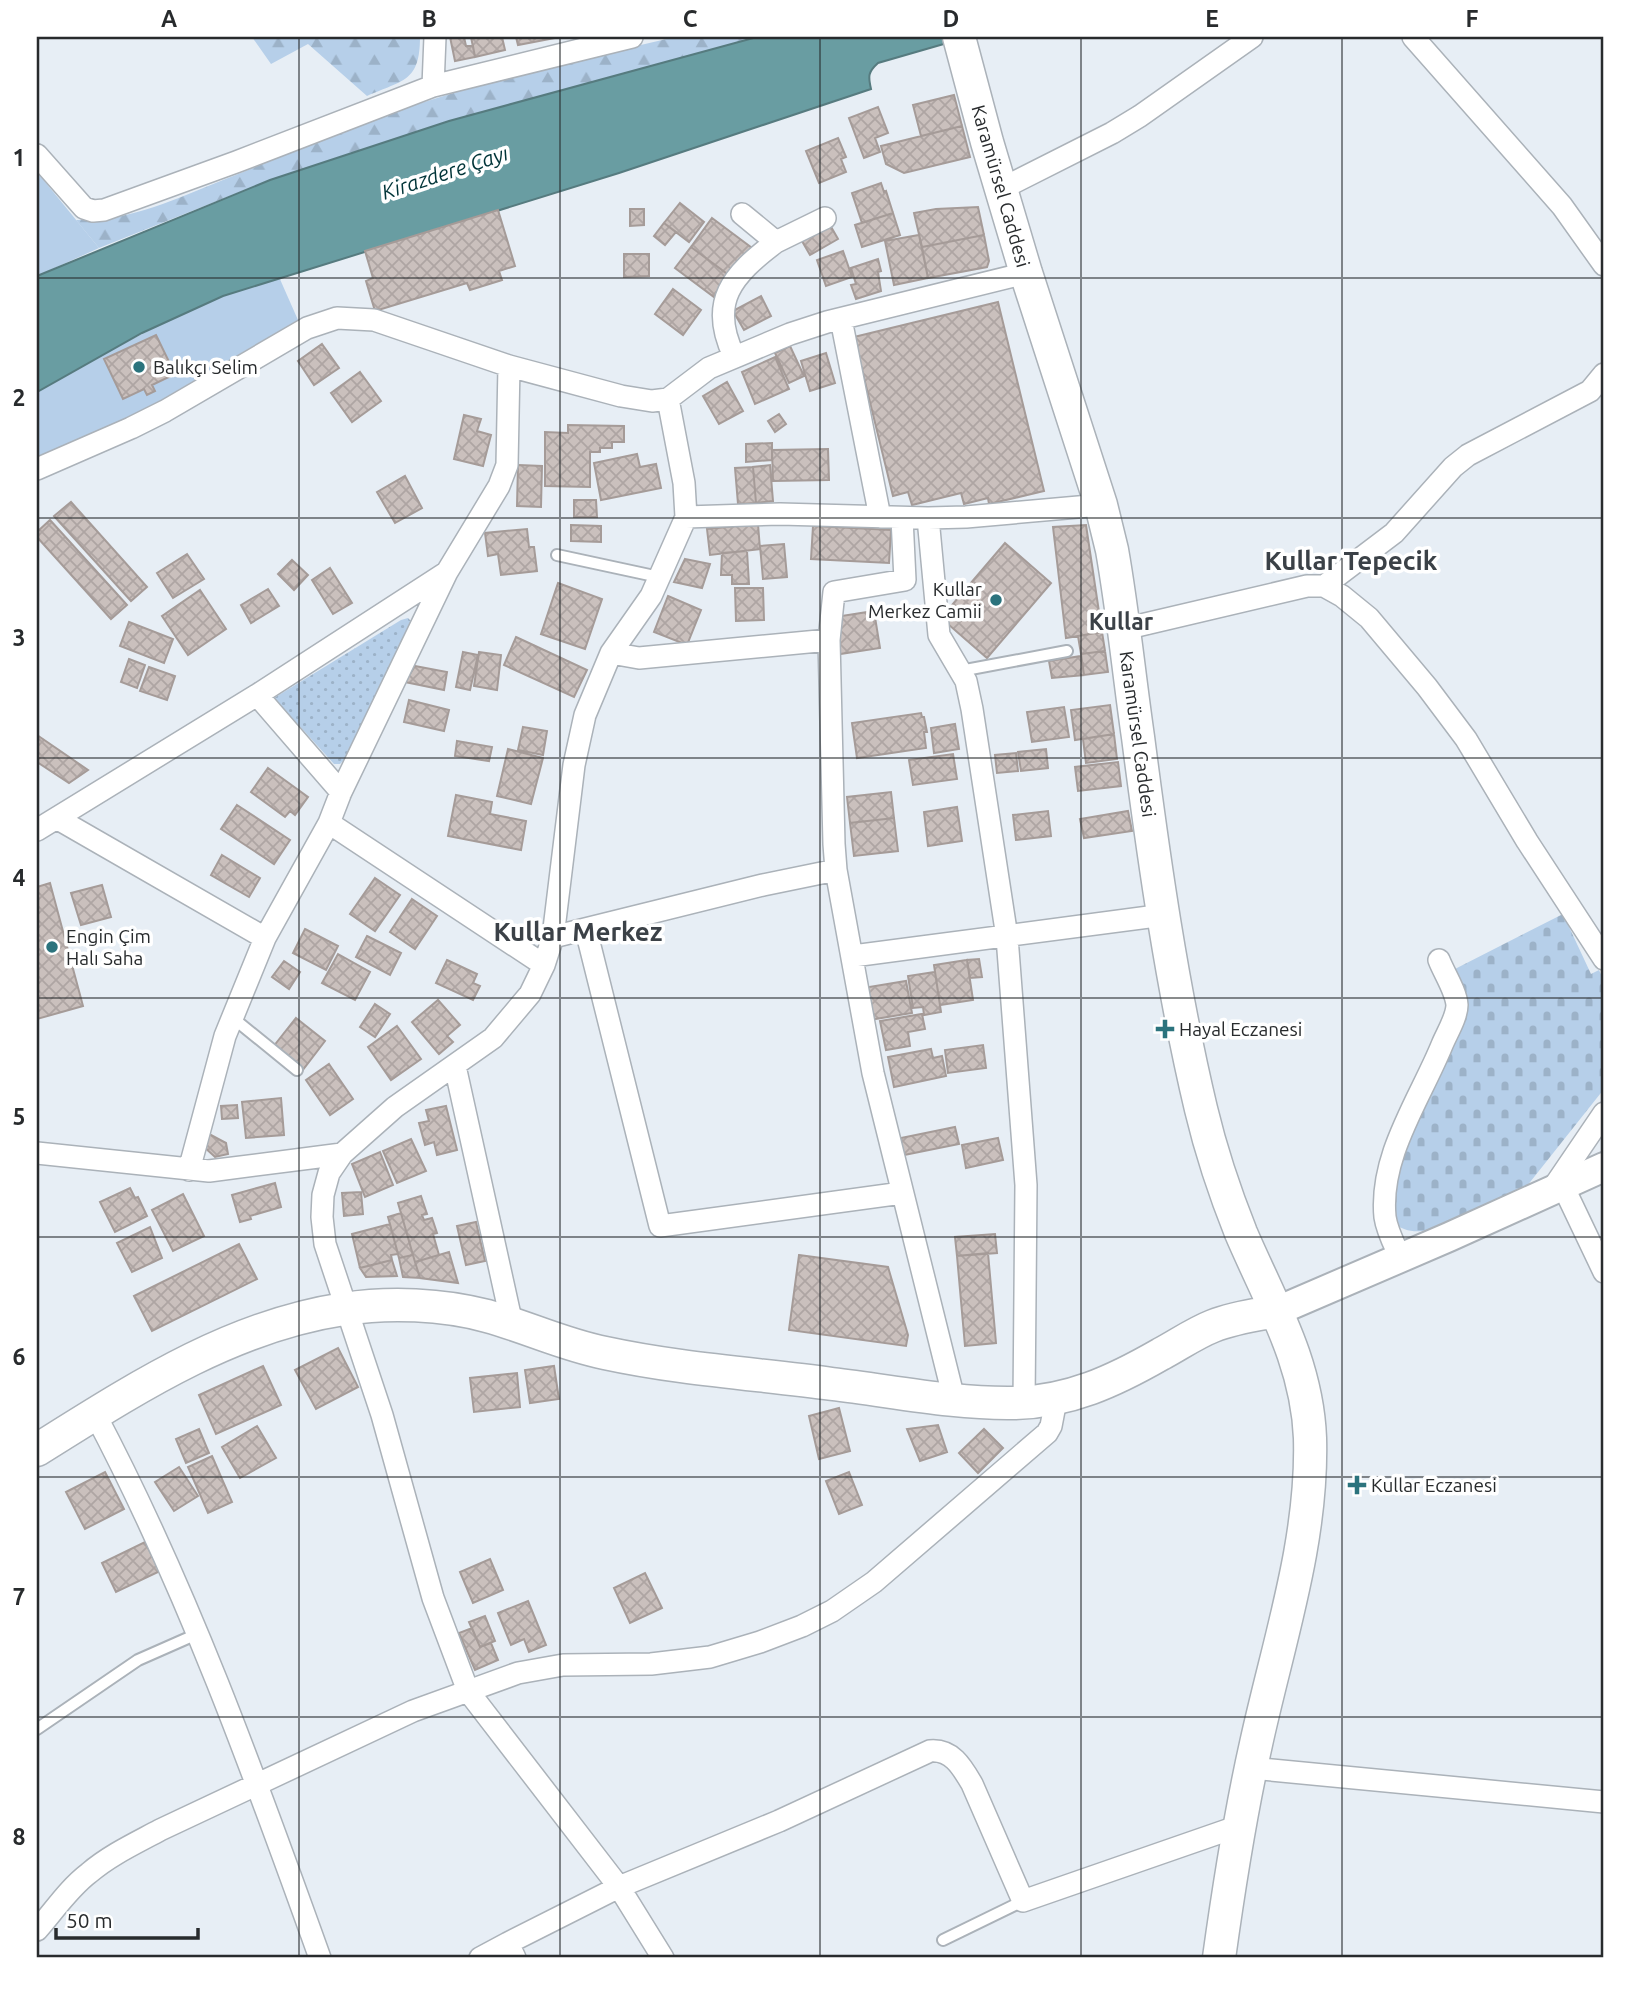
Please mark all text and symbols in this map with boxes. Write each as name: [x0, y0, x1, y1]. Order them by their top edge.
text: A: [161, 6, 177, 31]
text: B: [421, 6, 437, 31]
text: C: [683, 6, 698, 31]
text: D: [943, 6, 959, 31]
text: E: [1205, 6, 1219, 31]
text: F: [1466, 6, 1479, 31]
street label: Karamürsel Caddesi: [967, 102, 1035, 270]
water label: Kirazdere Çayı: [378, 140, 511, 204]
text: 1: [13, 145, 25, 170]
place label: Balıkçı Selim: [153, 356, 258, 378]
marker: Balıkçı Selim: [131, 359, 147, 375]
text: 2: [13, 385, 25, 410]
district label: Kullar Tepecik: [1265, 546, 1438, 575]
place label: Kullar Merkez Camii: [868, 578, 982, 622]
marker: Kullar Merkez Camii: [988, 592, 1004, 608]
district label: Kullar: [1089, 609, 1154, 634]
text: 3: [13, 625, 25, 650]
street label: Karamürsel Caddesi: [1115, 649, 1161, 819]
text: 4: [13, 865, 26, 890]
district label: Kullar Merkez: [493, 917, 663, 946]
place label: Engin Çim Halı Saha: [66, 925, 151, 969]
marker: Engin Çim Halı Saha: [44, 939, 60, 955]
place label: Hayal Eczanesi: [1179, 1018, 1302, 1040]
marker: Hayal Eczanesi: [1157, 1021, 1173, 1037]
text: 5: [13, 1104, 25, 1129]
text: 6: [13, 1344, 26, 1369]
place label: Kullar Eczanesi: [1371, 1474, 1497, 1496]
marker: Kullar Eczanesi: [1349, 1477, 1365, 1493]
text: 7: [13, 1584, 25, 1609]
text: 8: [13, 1824, 25, 1849]
scale bar: [56, 1897, 198, 1941]
text: 50 m: [66, 1908, 113, 1932]

